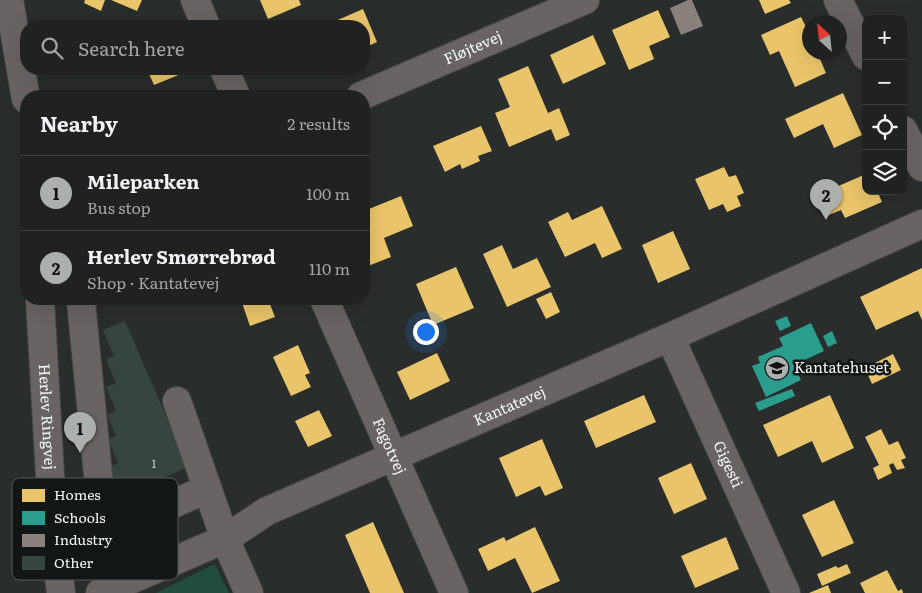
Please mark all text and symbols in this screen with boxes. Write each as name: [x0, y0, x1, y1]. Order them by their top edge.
north arrow: [802, 15, 847, 60]
map controls: [862, 15, 907, 195]
button: +: [862, 15, 907, 60]
search box: [20, 20, 370, 75]
street label: Fløjtevej: [440, 24, 505, 69]
icon: search: [38, 34, 66, 62]
text: Search here: [78, 34, 185, 62]
button: −: [862, 60, 907, 105]
button: locate: [862, 105, 907, 150]
text: Nearby: [40, 107, 118, 138]
text: 2 results: [287, 111, 350, 135]
button: layers: [862, 150, 907, 195]
text: Mileparken: [87, 167, 200, 195]
pin: 2: [810, 179, 842, 220]
text: 1: [53, 181, 59, 205]
text: 100 m: [306, 181, 350, 205]
text: Bus stop: [87, 195, 151, 219]
text: Herlev Smørrebrød: [87, 242, 276, 270]
text: 2: [52, 256, 60, 280]
text: 110 m: [309, 256, 350, 280]
text: Shop · Kantatevej: [87, 270, 220, 294]
your location: [413, 319, 439, 345]
school or university icon: Kantatehuset: [764, 355, 790, 381]
place label: Kantatehuset: [794, 355, 889, 378]
street label: Herlev Ringvej: [34, 363, 63, 470]
street label: Kantatevej: [469, 379, 549, 431]
pin: 1: [64, 412, 96, 453]
street label: Fagotvej: [368, 413, 413, 478]
street label: Gigesti: [708, 437, 750, 491]
house number: 1: [152, 454, 157, 472]
legend: [12, 478, 178, 580]
text: Homes: [54, 484, 101, 504]
text: Schools: [54, 507, 106, 527]
text: Industry: [54, 529, 113, 549]
text: Other: [54, 552, 94, 572]

